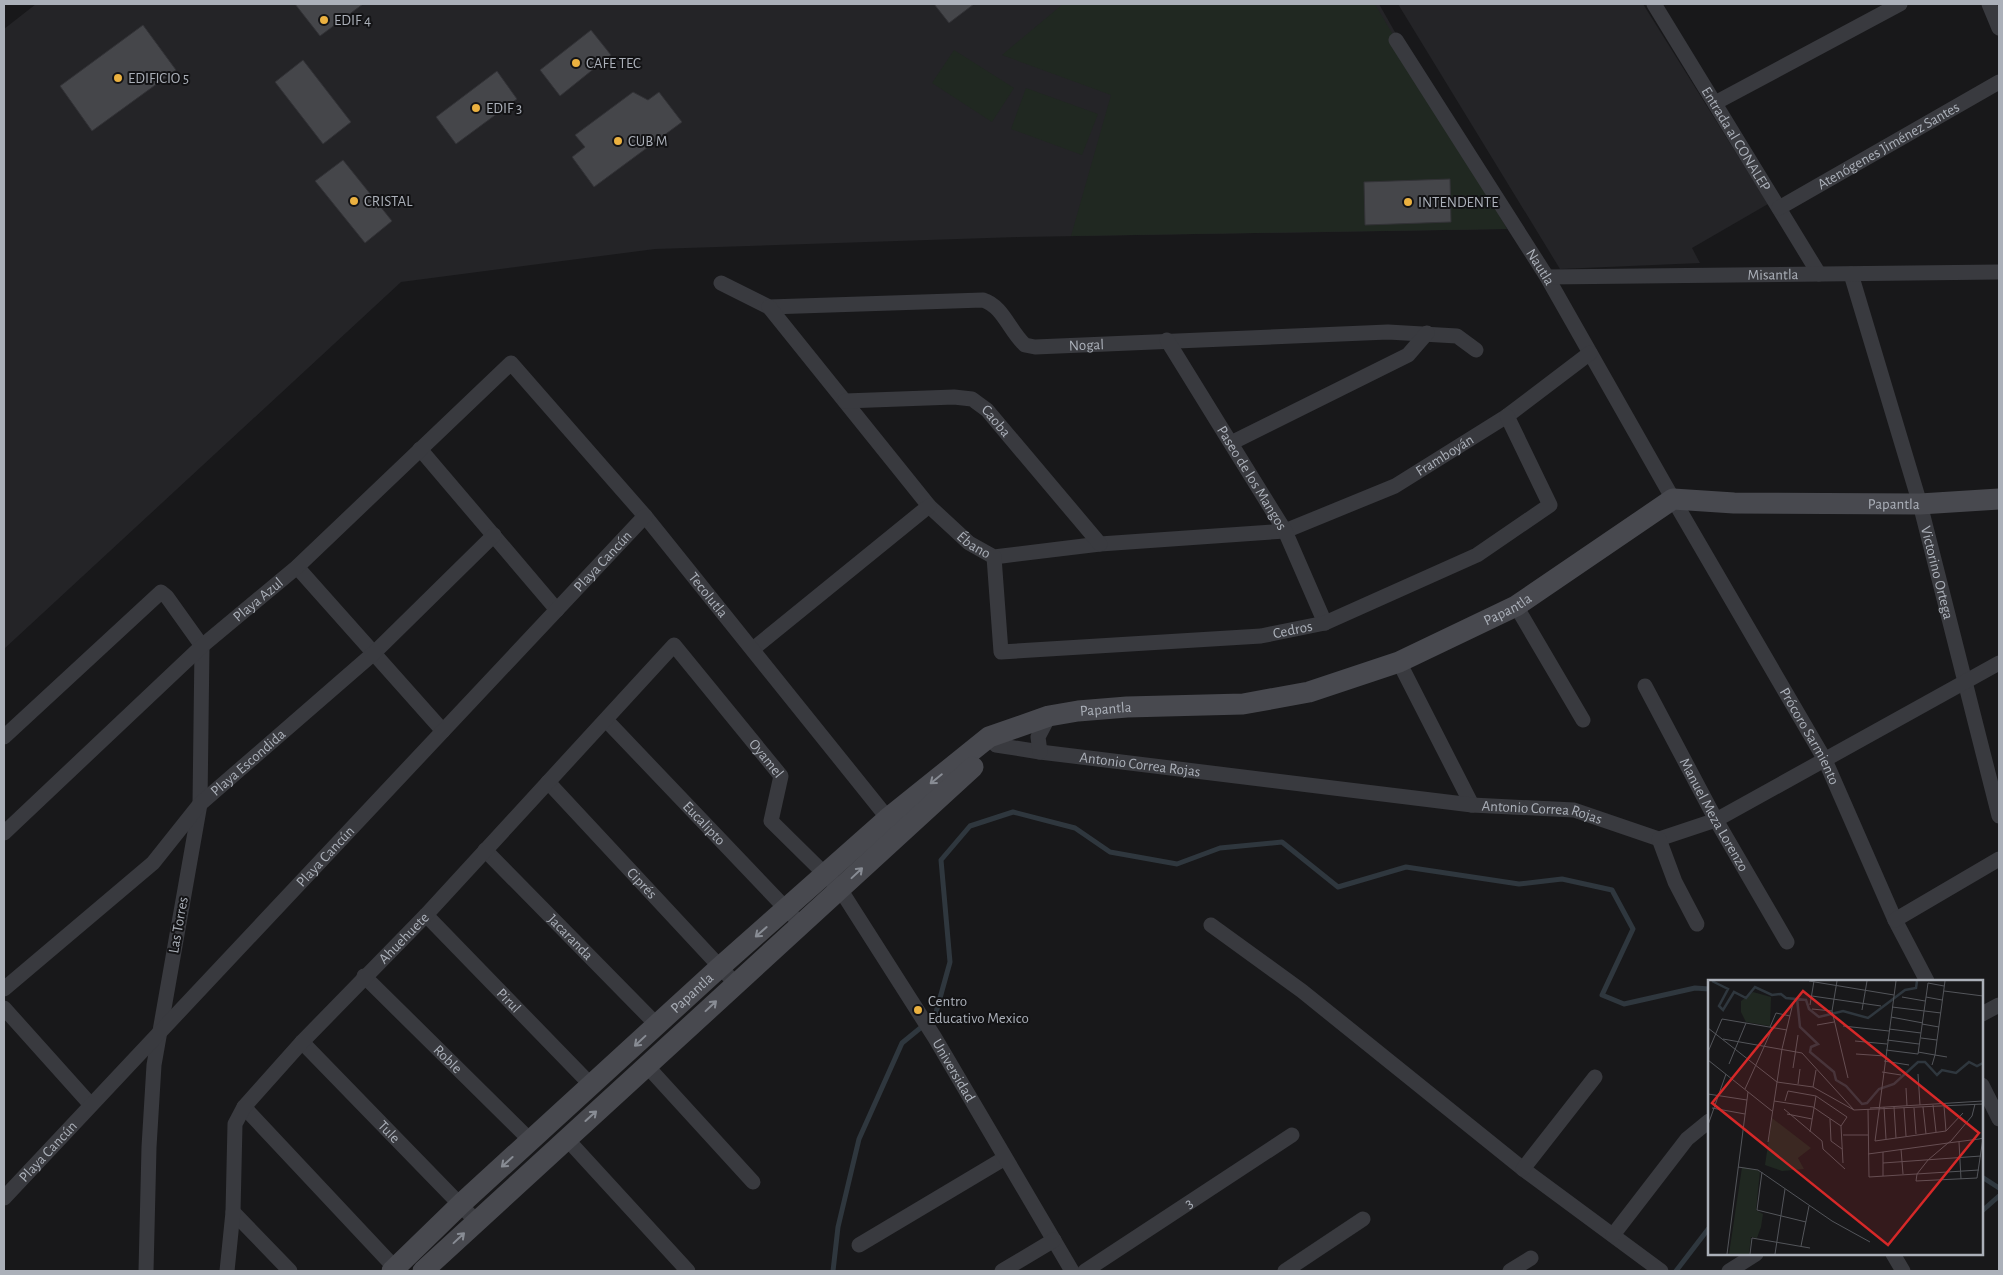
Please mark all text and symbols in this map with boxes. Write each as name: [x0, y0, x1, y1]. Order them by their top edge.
place label: EDIF 4: [334, 13, 371, 28]
marker: EDIF 4: [318, 14, 330, 26]
place label: CAFE TEC: [586, 56, 641, 71]
marker: CAFE TEC: [570, 57, 582, 69]
place label: EDIFICIO 5: [128, 71, 189, 86]
marker: EDIFICIO 5: [112, 72, 124, 84]
street label: Entrada al CONALEP: [1698, 84, 1774, 194]
street label: Atenógenes Jiménez Santes: [1815, 99, 1962, 192]
place label: EDIF 3: [486, 101, 522, 116]
marker: EDIF 3: [470, 102, 482, 114]
place label: CUB M: [628, 134, 668, 149]
marker: CUB M: [612, 135, 624, 147]
place label: CRISTAL: [364, 194, 413, 209]
marker: CRISTAL: [348, 195, 360, 207]
place label: INTENDENTE: [1418, 195, 1498, 210]
marker: INTENDENTE: [1402, 196, 1414, 208]
street label: Nautla: [1523, 246, 1557, 288]
street label: Misantla: [1747, 267, 1799, 283]
street label: Nogal: [1069, 337, 1104, 354]
street label: Caoba: [979, 402, 1013, 440]
street label: Paseo de los Mangos: [1214, 423, 1290, 533]
street label: Framboyán: [1413, 432, 1476, 479]
street label: Papantla: [1868, 497, 1920, 512]
street label: Victorino Ortega: [1918, 525, 1956, 621]
street label: Ébano: [954, 527, 993, 562]
street label: Playa Cancún: [571, 528, 635, 595]
street label: Tecolutla: [685, 570, 730, 621]
street label: Playa Azul: [230, 575, 286, 625]
street label: Papantla: [1481, 591, 1534, 628]
street label: Cedros: [1272, 619, 1314, 641]
street label: Prócoro Sarmiento: [1777, 685, 1842, 787]
street label: Papantla: [1079, 700, 1132, 719]
street label: Playa Escondida: [208, 726, 289, 799]
street label: Oyamel: [746, 736, 786, 781]
street label: Antonio Correa Rojas: [1079, 750, 1201, 780]
street label: Manuel Meza Lorenzo: [1677, 756, 1751, 874]
one-way arrow: [930, 774, 943, 785]
street label: Antonio Correa Rojas: [1481, 798, 1604, 827]
street label: Eucalipto: [680, 799, 728, 848]
street label: Playa Cancún: [294, 823, 357, 890]
street label: Ciprés: [624, 865, 659, 902]
one-way arrow: [851, 867, 863, 879]
street label: Las Torres: [166, 896, 191, 954]
street label: Ahuehuete: [376, 910, 432, 967]
street label: Jacaranda: [545, 912, 596, 963]
one-way arrow: [755, 927, 768, 938]
street label: Papantla: [668, 970, 716, 1016]
inset map: [1708, 980, 1983, 1255]
street label: Pirul: [494, 986, 524, 1016]
place label: Centro Educativo Mexico: [928, 994, 1029, 1026]
one-way arrow: [704, 1000, 717, 1012]
marker: Centro Educativo Mexico: [912, 1004, 924, 1016]
one-way arrow: [634, 1035, 646, 1047]
street label: Universidad: [929, 1036, 978, 1105]
street label: Roble: [430, 1042, 465, 1076]
one-way arrow: [584, 1110, 597, 1121]
street label: Playa Cancún: [16, 1118, 80, 1185]
street label: Tule: [375, 1118, 403, 1146]
one-way arrow: [501, 1156, 514, 1168]
street label: 3: [1182, 1195, 1196, 1211]
one-way arrow: [453, 1232, 466, 1244]

